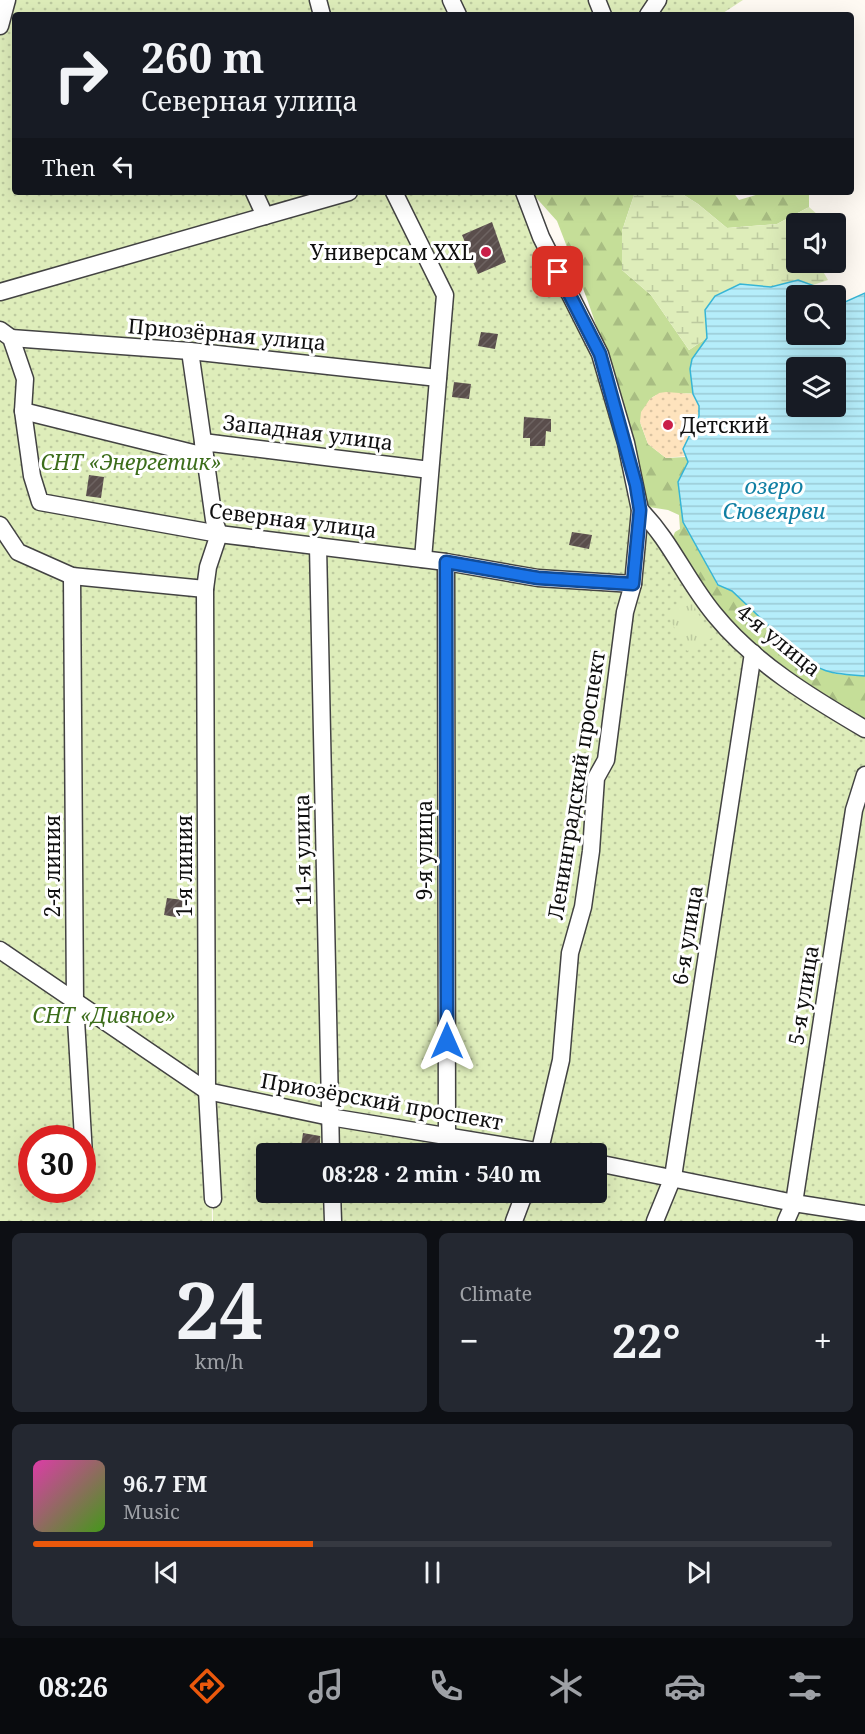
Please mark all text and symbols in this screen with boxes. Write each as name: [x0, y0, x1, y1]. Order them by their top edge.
text: 260 m: [141, 28, 265, 85]
icon: right: [42, 36, 120, 114]
text: Северная улица: [141, 82, 358, 119]
icon: left: [107, 150, 140, 183]
text: Then: [42, 152, 95, 182]
map controls: [786, 213, 846, 417]
button: sound: [786, 213, 846, 273]
place label: Универсам XXL: [310, 238, 474, 266]
marker: Универсам XXL: [479, 245, 493, 259]
pin: [532, 246, 583, 297]
icon: arrive: [541, 255, 574, 288]
button: search: [786, 285, 846, 345]
street label: Приозёрная улица: [127, 311, 327, 357]
button: layers: [786, 357, 846, 417]
street label: Западная улица: [221, 408, 395, 456]
place label: Детский: [680, 411, 769, 439]
marker: Детский: [661, 418, 675, 432]
park label: СНТ «Энергетик»: [40, 448, 222, 476]
water label: озеро Сювеярви: [722, 470, 826, 525]
street label: Северная улица: [208, 496, 378, 544]
street label: 4-я улица: [731, 597, 827, 683]
street label: Ленинградский проспект: [541, 648, 611, 922]
street label: 11-я улица: [287, 794, 317, 906]
street label: 9-я улица: [410, 800, 438, 900]
street label: 2-я линия: [38, 815, 66, 917]
street label: 1-я линия: [170, 815, 198, 917]
street label: 6-я улица: [665, 883, 709, 987]
street label: 5-я улица: [781, 943, 825, 1047]
park label: СНТ «Дивное»: [32, 1001, 176, 1029]
position arrow: [415, 1009, 479, 1073]
street label: Приозёрский проспект: [259, 1066, 505, 1136]
speed limit sign: 30: [18, 1125, 96, 1203]
text: 08:28 · 2 min · 540 m: [322, 1158, 541, 1188]
text: 24: [175, 1256, 263, 1362]
text: Climate: [460, 1280, 532, 1307]
text: 22°: [612, 1310, 681, 1371]
text: −: [460, 1318, 479, 1363]
text: +: [814, 1318, 832, 1363]
text: km/h: [195, 1348, 244, 1375]
text: 96.7 FM: [123, 1468, 207, 1498]
text: Music: [123, 1498, 180, 1525]
icon: previous: [150, 1556, 183, 1589]
icon: pause: [416, 1556, 449, 1589]
icon: next: [682, 1556, 715, 1589]
icon: directions: [186, 1665, 228, 1707]
icon: music: [305, 1665, 347, 1707]
icon: phone: [425, 1665, 467, 1707]
icon: climate: [545, 1665, 587, 1707]
icon: car: [664, 1665, 706, 1707]
icon: filters: [784, 1665, 826, 1707]
text: 08:26: [39, 1668, 108, 1705]

